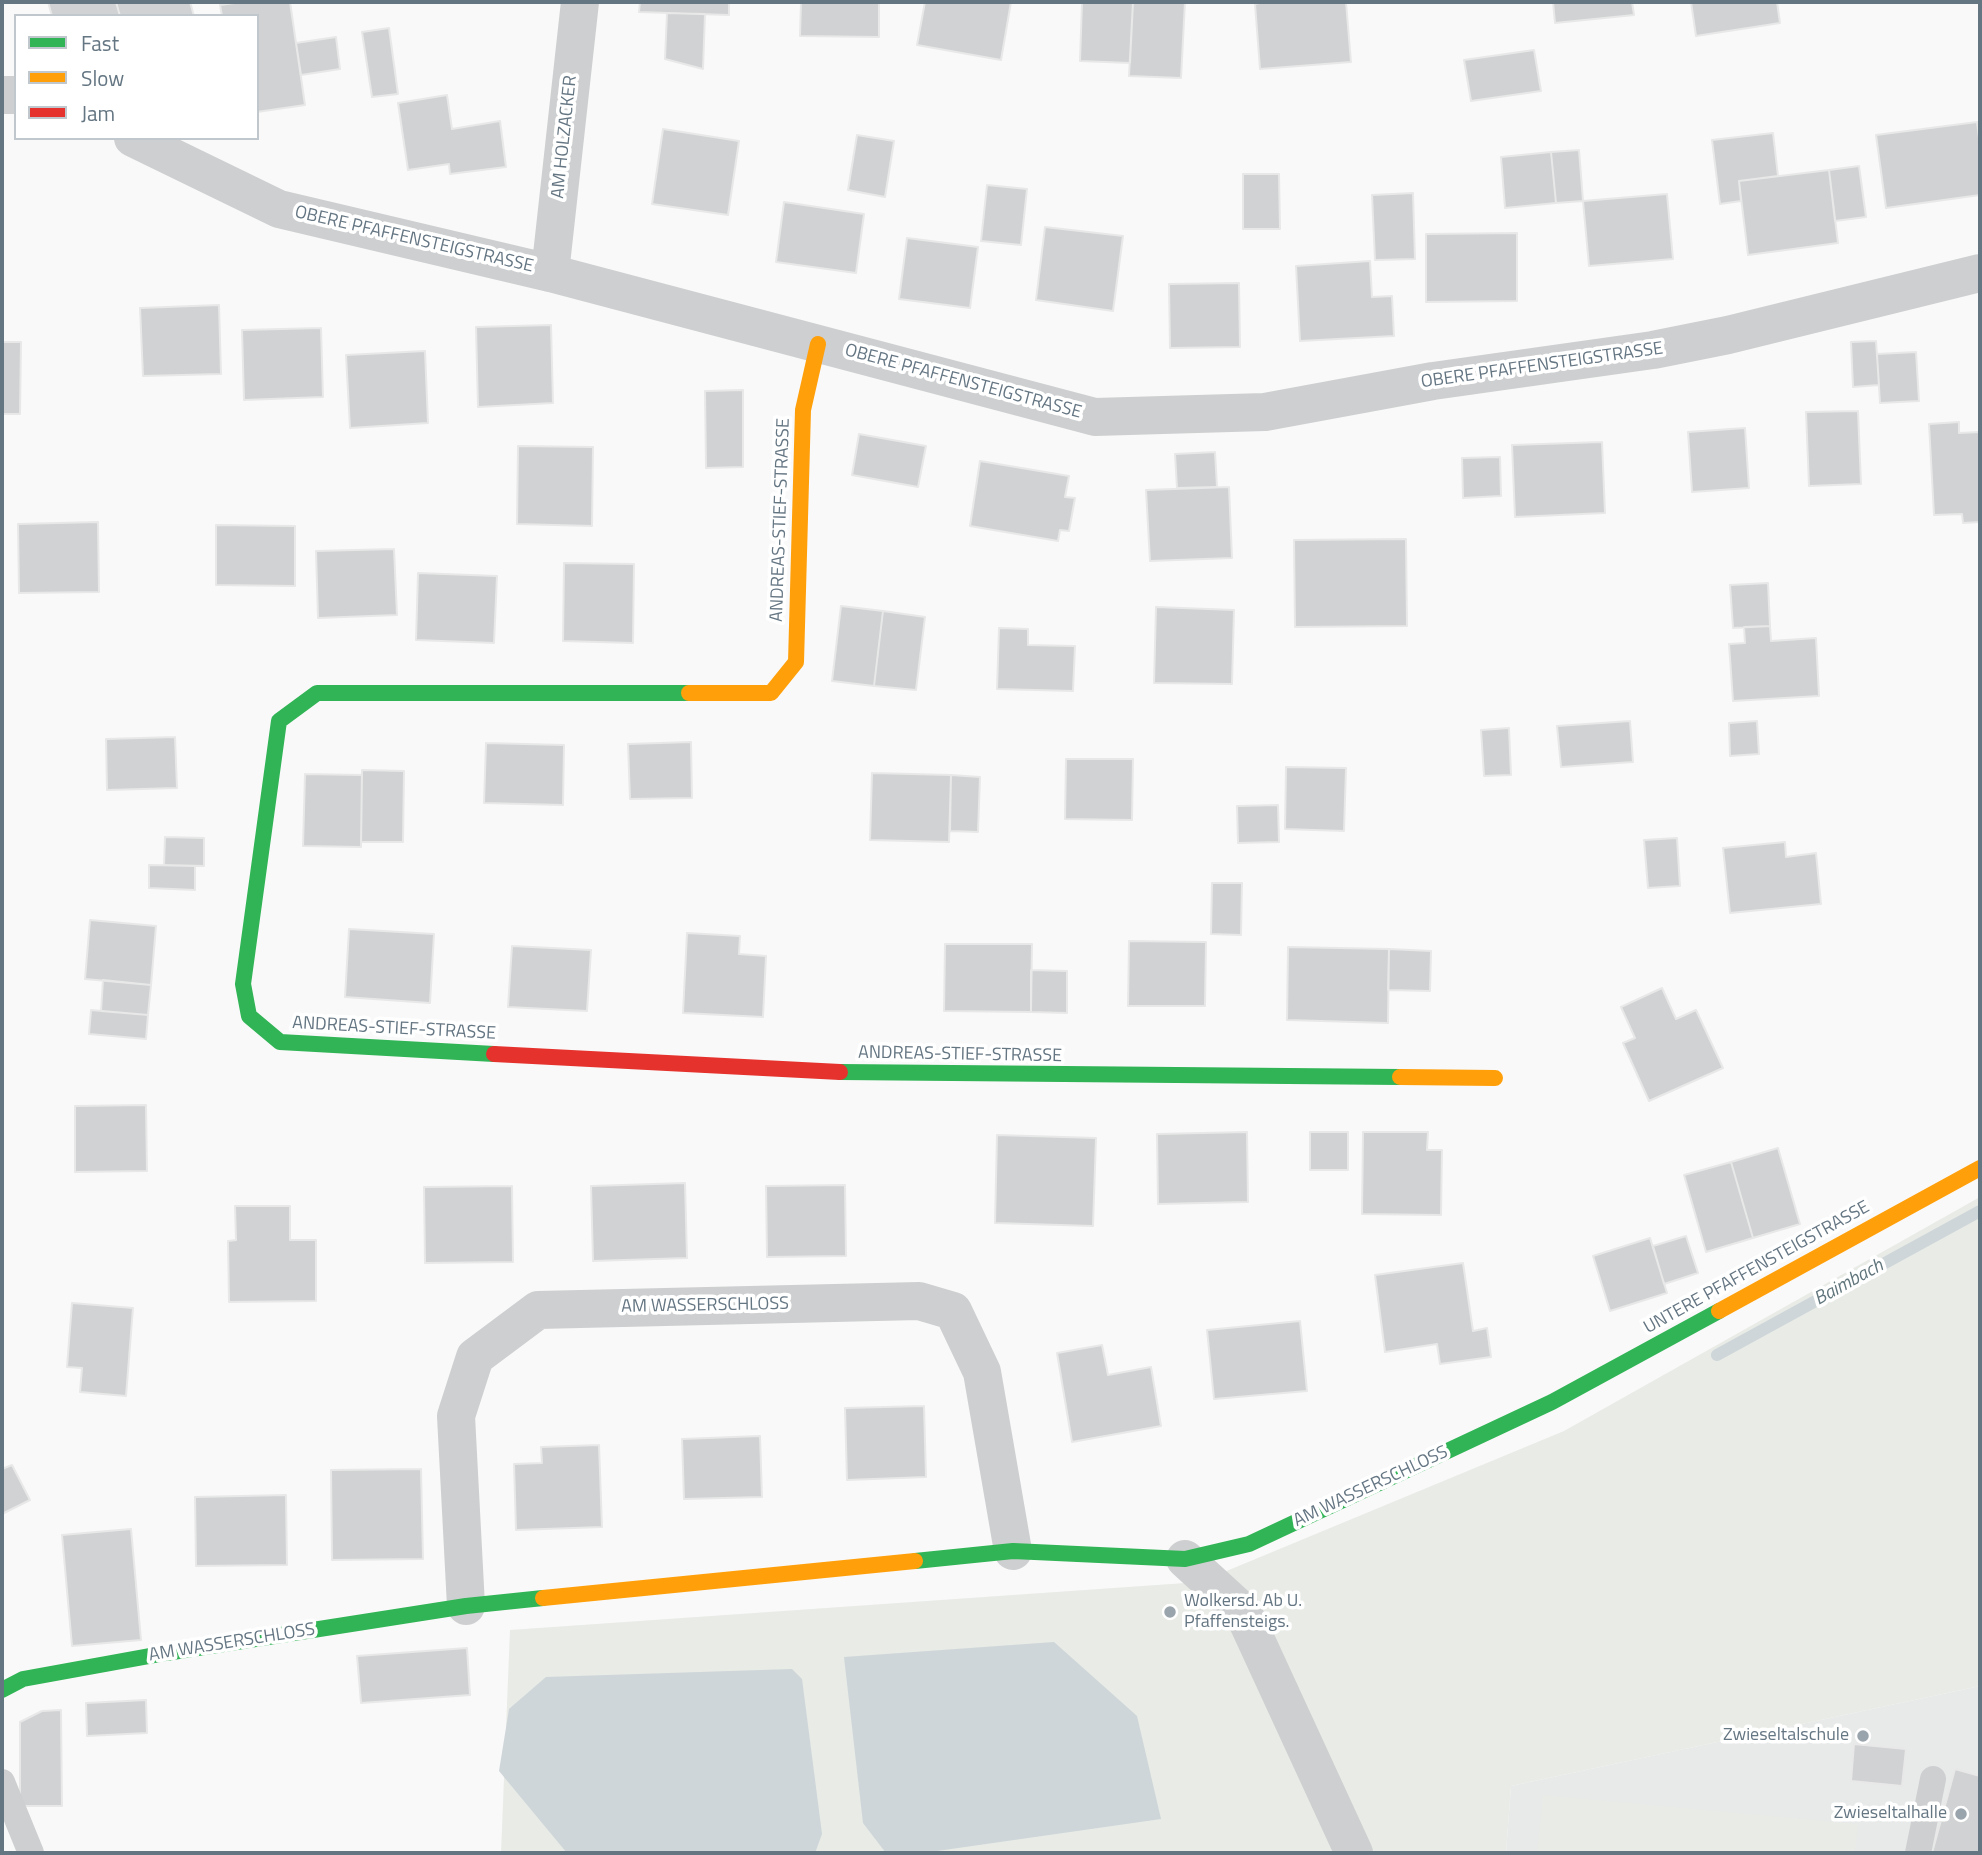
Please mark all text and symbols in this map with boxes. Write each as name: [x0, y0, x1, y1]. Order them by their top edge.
legend: [14, 14, 259, 140]
text: Fast: [81, 27, 119, 59]
text: Slow: [81, 62, 124, 94]
street label: AM HOLZACKER: [548, 74, 582, 200]
text: Jam: [81, 97, 115, 129]
street label: OBERE PFAFFENSTEIGSTRASSE: [293, 202, 535, 278]
street label: OBERE PFAFFENSTEIGSTRASSE: [1420, 338, 1664, 394]
street label: OBERE PFAFFENSTEIGSTRASSE: [842, 340, 1084, 424]
street label: ANDREAS-STIEF-STRASSE: [767, 418, 795, 622]
street label: ANDREAS-STIEF-STRASSE: [292, 1013, 496, 1045]
street label: ANDREAS-STIEF-STRASSE: [858, 1042, 1062, 1068]
street label: UNTERE PFAFFENSTEIGSTRASSE: [1640, 1197, 1874, 1339]
water label: Baimbach: [1811, 1255, 1887, 1311]
street label: AM WASSERSCHLOSS: [621, 1294, 789, 1318]
street label: AM WASSERSCHLOSS: [1290, 1442, 1452, 1532]
place label: Wolkersd. Ab U. Pfaffensteigs.: [1184, 1591, 1302, 1634]
marker: Wolkersd. Ab U. Pfaffensteigs.: [1162, 1604, 1178, 1620]
street label: AM WASSERSCHLOSS: [147, 1619, 317, 1667]
place label: Zwieseltalschule: [1723, 1725, 1849, 1747]
marker: Zwieseltalschule: [1855, 1728, 1871, 1744]
place label: Zwieseltalhalle: [1834, 1803, 1947, 1825]
marker: Zwieseltalhalle: [1953, 1806, 1969, 1822]

